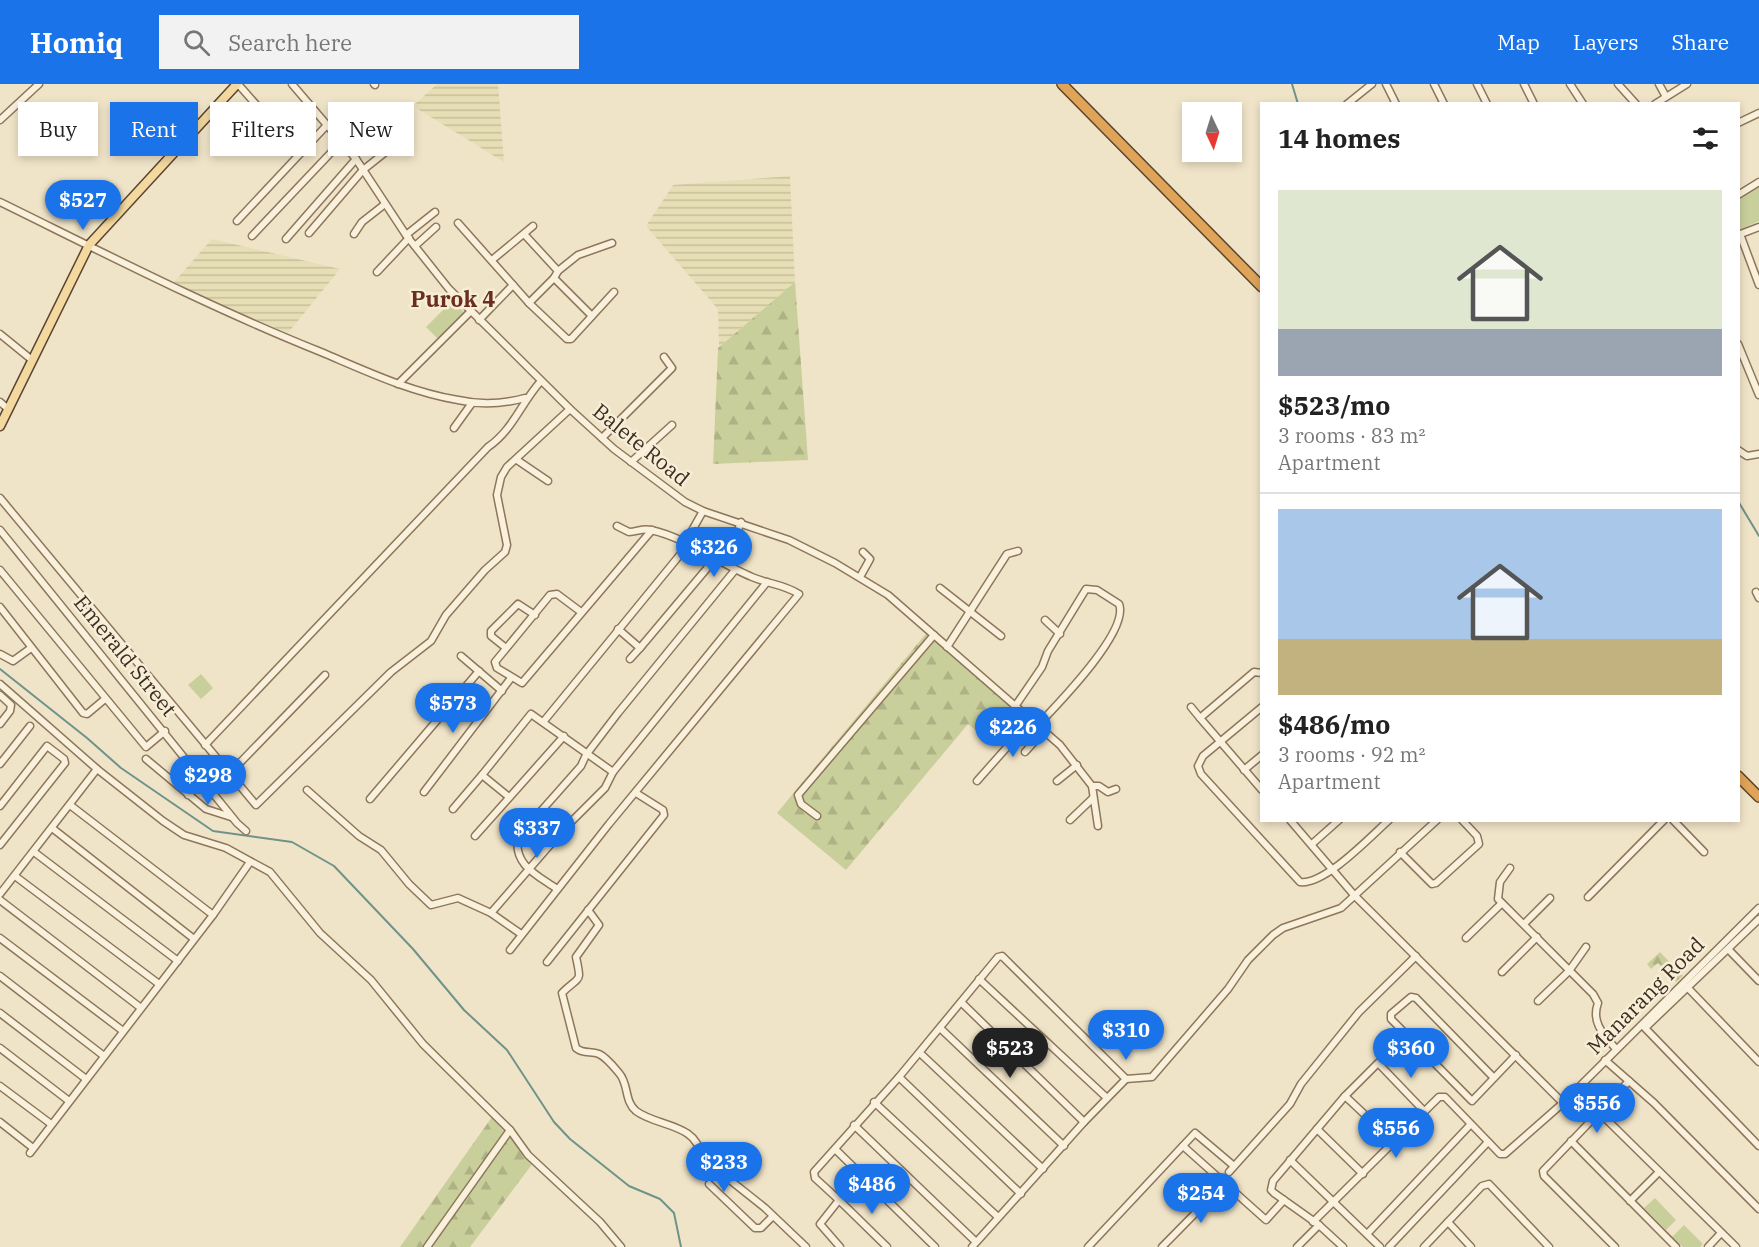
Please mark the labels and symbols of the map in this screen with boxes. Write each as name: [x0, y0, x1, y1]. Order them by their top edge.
north arrow: [1182, 102, 1242, 162]
pin: $527: [47, 180, 119, 231]
district label: Purok 4: [411, 284, 495, 313]
street label: Balete Road: [587, 397, 696, 492]
pin: $326: [678, 527, 750, 578]
street label: Emerald Street: [68, 589, 183, 722]
pin: $573: [417, 683, 489, 734]
pin: $226: [977, 707, 1049, 758]
pin: $298: [172, 755, 244, 806]
pin: $337: [501, 808, 573, 859]
street label: Manarang Road: [1581, 930, 1710, 1060]
pin: $310: [1090, 1010, 1162, 1061]
pin: $523: [974, 1028, 1046, 1079]
pin: $360: [1375, 1028, 1447, 1079]
pin: $556: [1561, 1083, 1633, 1134]
pin: $556: [1360, 1108, 1432, 1159]
pin: $233: [688, 1142, 760, 1193]
pin: $486: [836, 1164, 908, 1215]
pin: $254: [1165, 1173, 1237, 1224]

